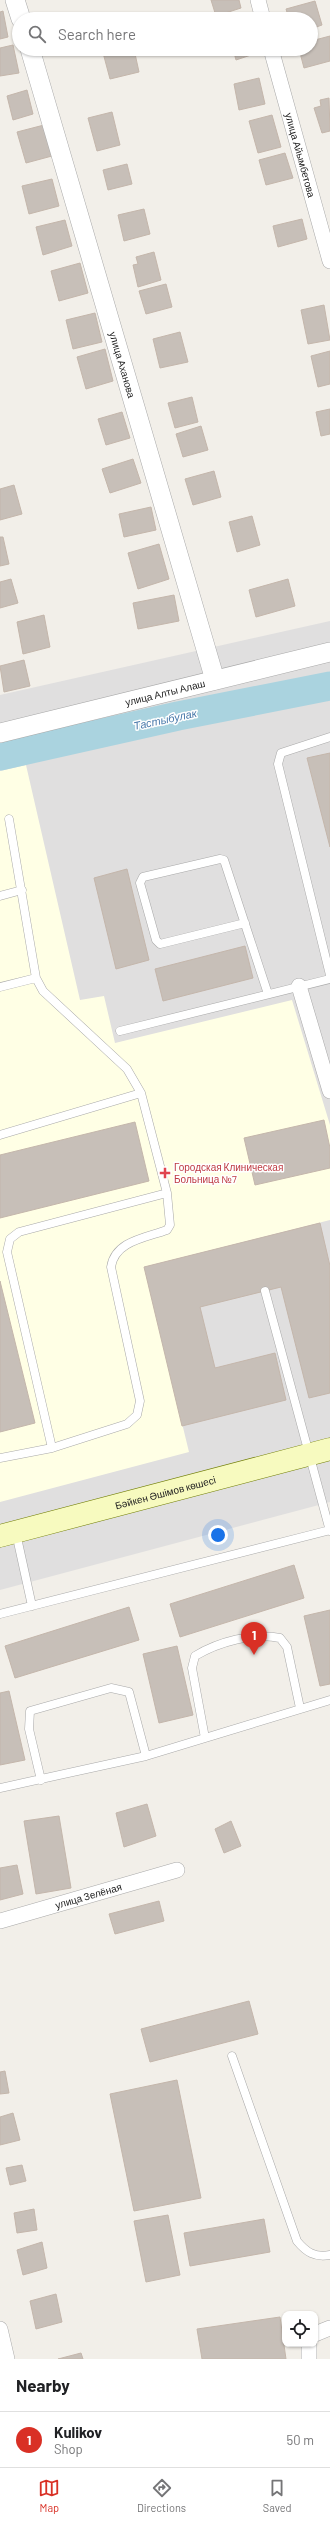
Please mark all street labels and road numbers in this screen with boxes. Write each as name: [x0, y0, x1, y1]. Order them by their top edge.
street label: улица Айымбетова: [283, 111, 318, 199]
street label: улица Аханова: [107, 330, 138, 400]
street label: улица Алты Алаш: [124, 677, 206, 708]
street label: Бәйкен Әшімов көшесі: [114, 1473, 217, 1511]
street label: улица Зелёная: [54, 1880, 123, 1911]

